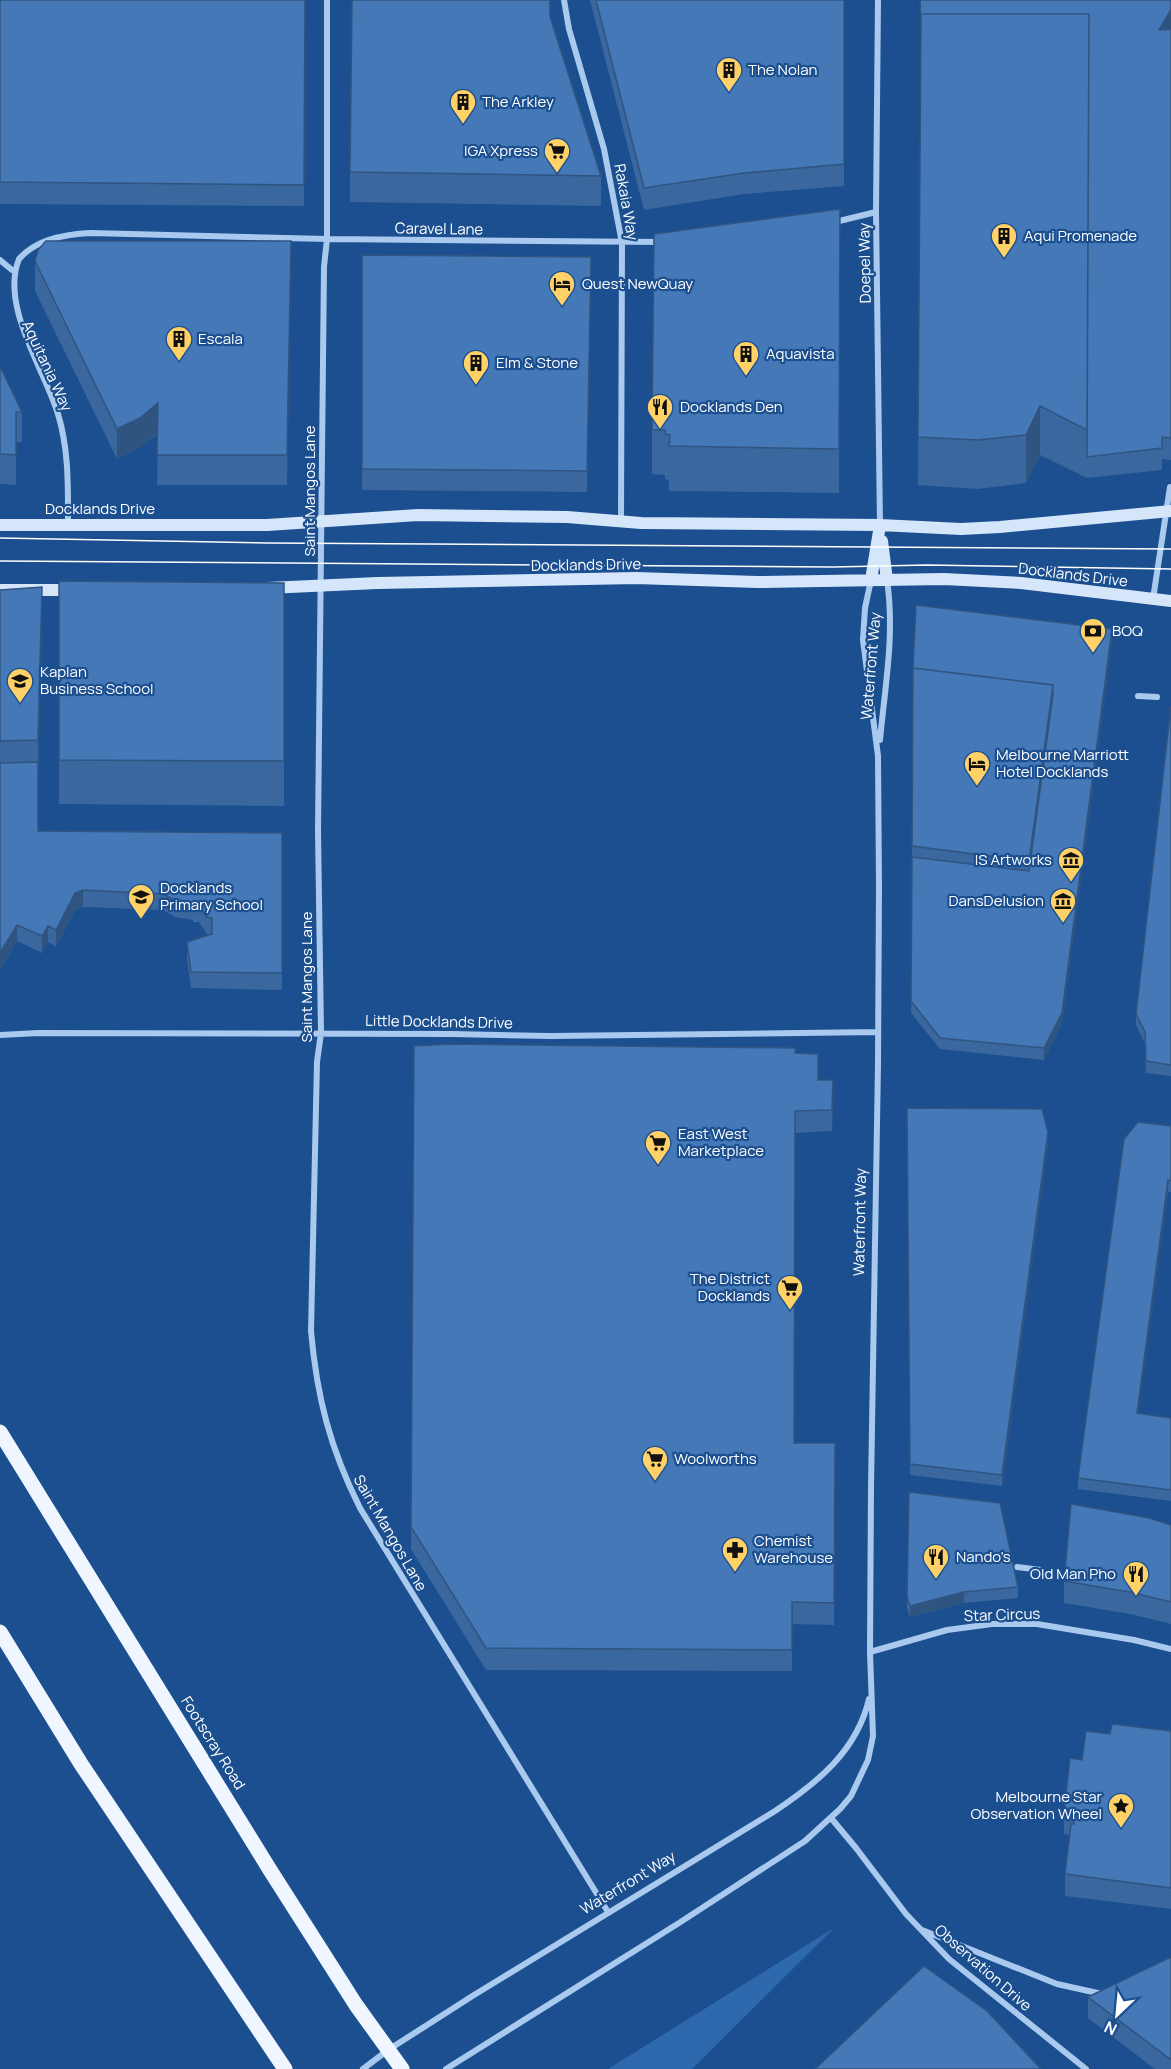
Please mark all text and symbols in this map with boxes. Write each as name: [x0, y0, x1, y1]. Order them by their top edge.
building icon: The Nolan: [714, 55, 744, 93]
place label: The Nolan: [748, 59, 818, 80]
building icon: The Arkley: [448, 87, 478, 125]
place label: The Arkley: [482, 91, 554, 112]
supermarket icon: IGA Xpress: [542, 136, 572, 174]
place label: IGA Xpress: [464, 140, 538, 161]
street label: Rakaia Way: [609, 162, 644, 242]
street label: Caravel Lane: [395, 217, 484, 240]
building icon: Aqui Promenade: [989, 221, 1019, 259]
street label: Doepel Way: [853, 222, 876, 304]
place label: Aqui Promenade: [1024, 225, 1137, 246]
hotel icon: Quest NewQuay: [547, 269, 577, 307]
place label: Quest NewQuay: [582, 273, 693, 294]
street label: Aquitania Way: [17, 317, 78, 415]
building icon: Escala: [164, 324, 194, 362]
place label: Escala: [198, 328, 243, 349]
building icon: Aquavista: [731, 339, 761, 377]
place label: Aquavista: [766, 343, 835, 364]
building icon: Elm & Stone: [461, 348, 491, 386]
place label: Elm & Stone: [496, 352, 578, 373]
restaurant icon: Docklands Den: [645, 392, 675, 430]
place label: Docklands Den: [680, 396, 783, 417]
street label: Saint Mangos Lane: [299, 425, 320, 557]
street label: Docklands Drive: [45, 498, 155, 519]
street label: Docklands Drive: [531, 553, 642, 576]
street label: Docklands Drive: [1017, 557, 1129, 592]
street label: Waterfront Way: [855, 611, 886, 721]
bank icon: BOQ: [1078, 616, 1108, 654]
place label: BOQ: [1112, 620, 1143, 641]
place label: Kaplan Business School: [40, 661, 154, 699]
school or university icon: Kaplan Business School: [5, 666, 35, 704]
place label: Melbourne Marriott Hotel Docklands: [996, 744, 1129, 782]
hotel icon: Melbourne Marriott Hotel Docklands: [962, 749, 992, 787]
museum icon: IS Artworks: [1056, 845, 1086, 883]
place label: IS Artworks: [975, 849, 1052, 870]
place label: Docklands Primary School: [160, 877, 263, 915]
school or university icon: Docklands Primary School: [126, 882, 156, 920]
museum icon: DansDelusion: [1048, 886, 1078, 924]
place label: DansDelusion: [948, 890, 1044, 911]
street label: Saint Mangos Lane: [296, 911, 317, 1043]
street label: Little Docklands Drive: [365, 1010, 513, 1033]
place label: East West Marketplace: [678, 1123, 764, 1161]
supermarket icon: East West Marketplace: [643, 1128, 673, 1166]
street label: Waterfront Way: [848, 1168, 871, 1276]
place label: The District Docklands: [690, 1268, 770, 1306]
supermarket icon: The District Docklands: [775, 1273, 805, 1311]
supermarket icon: Woolworths: [640, 1444, 670, 1482]
place label: Woolworths: [674, 1448, 757, 1469]
street label: Saint Mangos Lane: [349, 1471, 432, 1595]
place label: Chemist Warehouse: [754, 1530, 833, 1568]
pharmacy icon: Chemist Warehouse: [720, 1535, 750, 1573]
restaurant icon: Nando's: [921, 1542, 951, 1580]
place label: Nando's: [956, 1546, 1011, 1567]
restaurant icon: Old Man Pho: [1121, 1559, 1151, 1597]
place label: Old Man Pho: [1030, 1563, 1116, 1584]
street label: Star Circus: [963, 1603, 1041, 1626]
street label: Footscray Road: [176, 1692, 251, 1794]
place label: Melbourne Star Observation Wheel: [971, 1786, 1103, 1824]
place icon: Melbourne Star Observation Wheel: [1106, 1791, 1136, 1829]
street label: Waterfront Way: [576, 1846, 680, 1919]
street label: Observation Drive: [930, 1919, 1037, 2016]
north arrow: [1087, 1985, 1147, 2045]
text: N: [1100, 2016, 1120, 2041]

